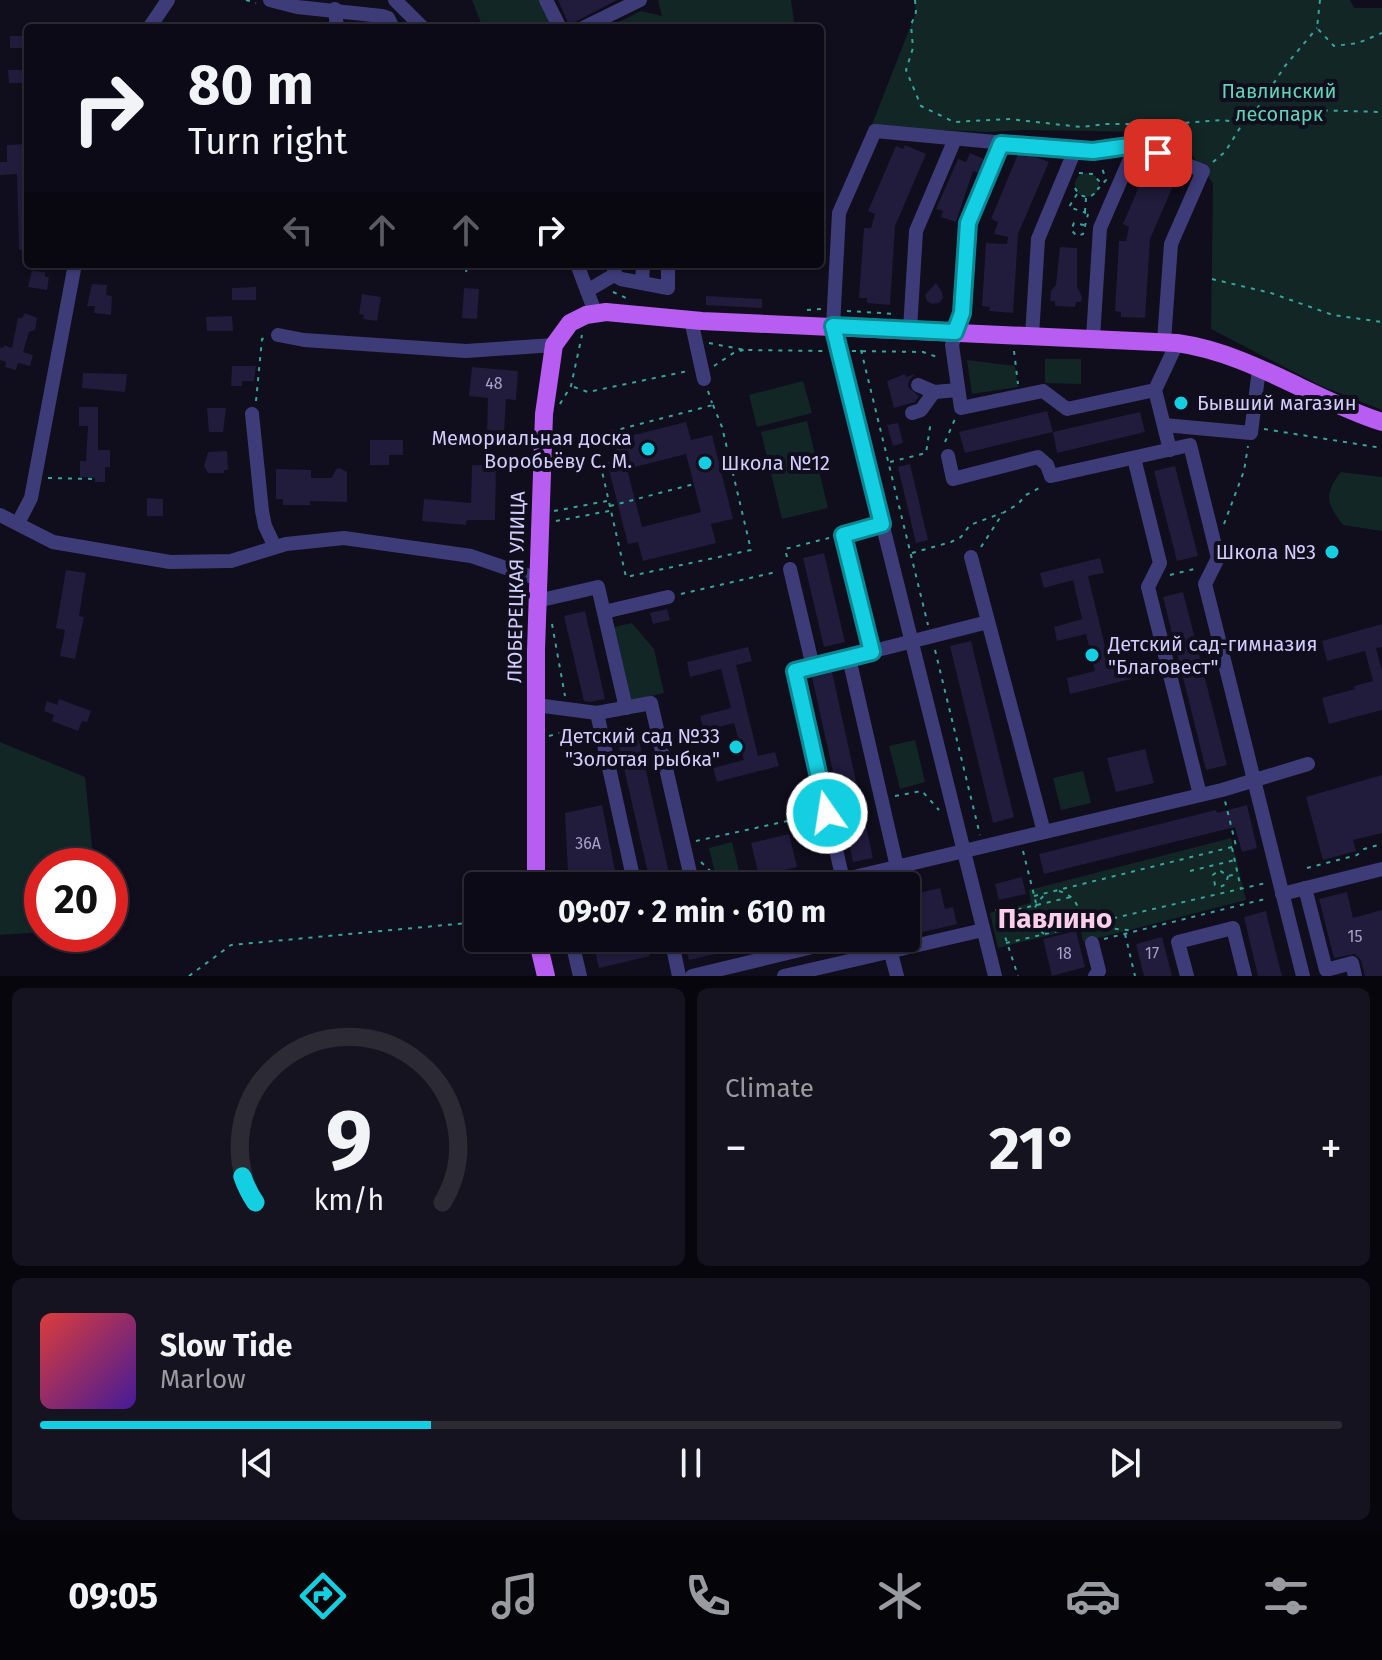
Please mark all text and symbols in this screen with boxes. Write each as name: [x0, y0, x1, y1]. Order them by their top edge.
text: 80 m: [188, 52, 314, 119]
icon: right: [56, 56, 160, 160]
park label: Павлинский лесопарк: [1222, 79, 1336, 126]
pin: [1124, 119, 1192, 187]
text: Turn right: [188, 120, 348, 164]
icon: arrive: [1136, 131, 1180, 175]
icon: left: [276, 208, 320, 252]
icon: ahead: [360, 208, 404, 252]
icon: ahead: [444, 208, 488, 252]
icon: right: [528, 208, 572, 252]
house number: 48: [485, 374, 503, 393]
place label: Бывший магазин: [1197, 391, 1357, 415]
marker: Бывший магазин: [1172, 394, 1190, 412]
place label: Мемориальная доска Воробьёву С. М.: [431, 426, 632, 473]
marker: Мемориальная доска Воробьёву С. М.: [639, 440, 657, 458]
place label: Школа №12: [721, 451, 830, 475]
marker: Школа №12: [696, 454, 714, 472]
street label: ЛЮБЕРЕЦКАЯ УЛИЦА: [502, 490, 530, 683]
place label: Школа №3: [1216, 540, 1316, 564]
marker: Школа №3: [1323, 543, 1341, 561]
place label: Детский сад-гимназия "Благовест": [1107, 632, 1318, 679]
marker: Детский сад-гимназия "Благовест": [1083, 646, 1101, 664]
place label: Детский сад №33 "Золотая рыбка": [560, 724, 720, 771]
marker: Детский сад №33 "Золотая рыбка": [727, 738, 745, 756]
position arrow: [785, 771, 869, 855]
house number: 36А: [575, 834, 602, 853]
speed limit sign: 20: [24, 848, 128, 952]
text: 09:07 · 2 min · 610 m: [558, 894, 826, 930]
district label: Павлино: [998, 902, 1112, 935]
house number: 15: [1348, 927, 1362, 946]
house number: 18: [1056, 944, 1072, 963]
house number: 17: [1145, 944, 1159, 963]
text: Climate: [725, 1073, 814, 1104]
text: 9: [325, 1091, 372, 1191]
text: 21°: [989, 1113, 1078, 1185]
text: −: [725, 1122, 747, 1175]
text: +: [1320, 1122, 1342, 1175]
text: km/h: [313, 1183, 384, 1218]
text: Slow Tide: [160, 1328, 292, 1364]
text: Marlow: [160, 1364, 246, 1395]
icon: previous: [235, 1441, 279, 1485]
icon: pause: [669, 1441, 713, 1485]
icon: next: [1103, 1441, 1147, 1485]
icon: directions: [295, 1568, 351, 1624]
icon: music: [487, 1568, 543, 1624]
icon: phone: [680, 1568, 736, 1624]
icon: climate: [872, 1568, 928, 1624]
icon: car: [1065, 1568, 1121, 1624]
icon: filters: [1258, 1568, 1314, 1624]
text: 09:05: [68, 1574, 158, 1618]

